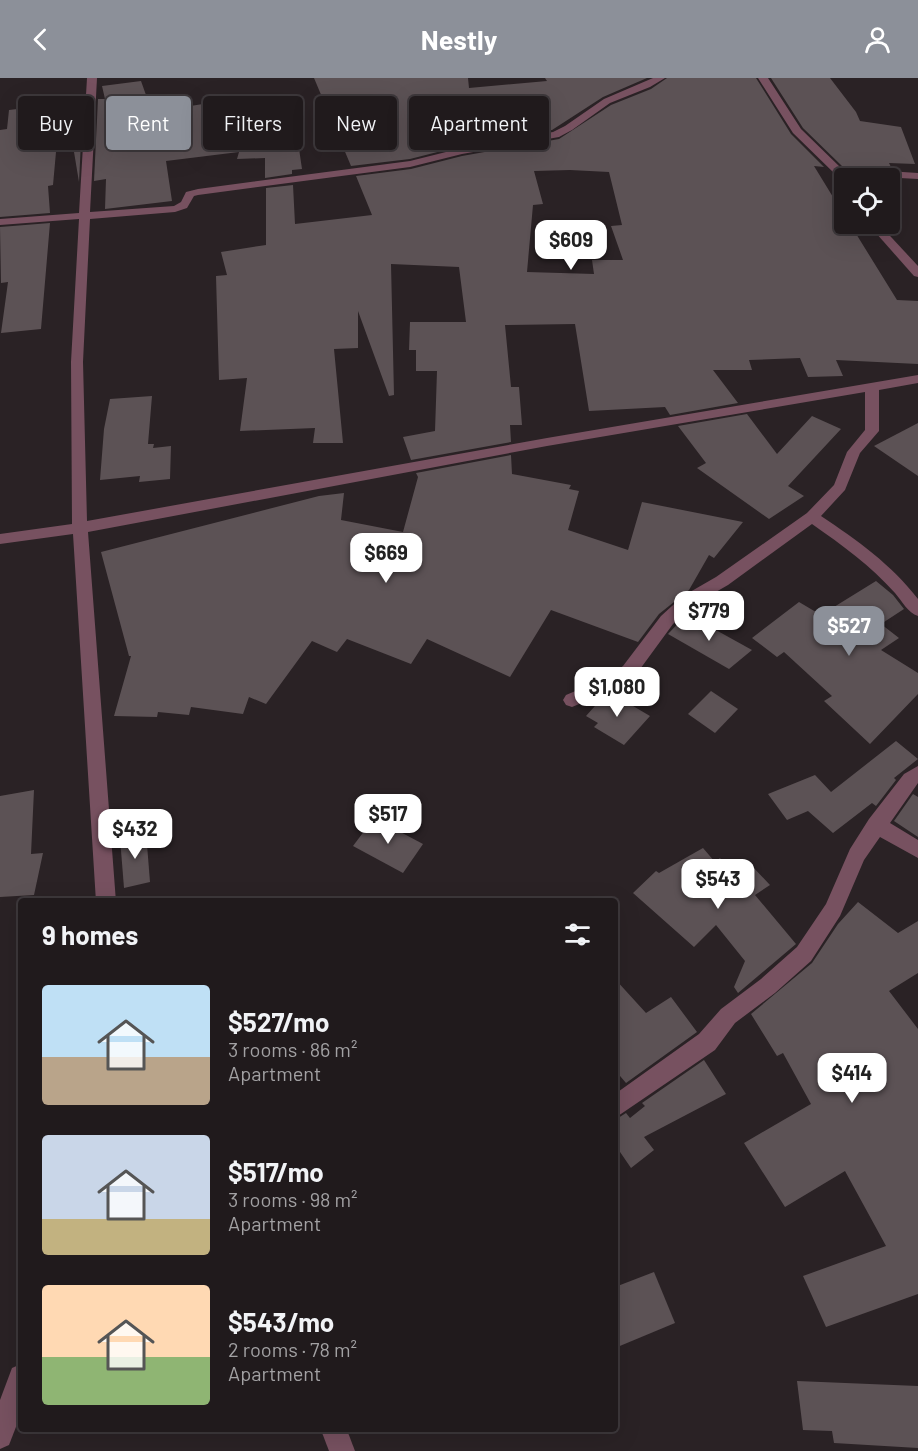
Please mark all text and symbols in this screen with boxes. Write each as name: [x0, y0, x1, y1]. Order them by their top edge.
icon: back: [24, 23, 57, 56]
text: Nestly: [421, 23, 497, 55]
icon: person: [861, 23, 894, 56]
chip: Buy: [18, 96, 94, 150]
chip: Rent: [106, 96, 191, 150]
chip: Filters: [203, 96, 303, 150]
chip: New: [315, 96, 397, 150]
chip: Apartment: [409, 96, 549, 150]
map controls: [834, 168, 900, 234]
button: locate: [834, 168, 900, 234]
pin: $609: [535, 220, 607, 271]
text: $609: [549, 227, 593, 251]
pin: $669: [350, 533, 422, 584]
text: $669: [364, 540, 408, 564]
pin: $779: [673, 591, 745, 642]
text: $779: [688, 598, 730, 622]
pin: $527: [813, 606, 885, 657]
text: $527: [827, 613, 871, 637]
pin: $1,080: [568, 667, 666, 718]
text: $1,080: [589, 674, 645, 698]
pin: $517: [352, 794, 424, 845]
text: $517: [369, 801, 408, 825]
pin: $432: [99, 809, 171, 860]
text: $432: [112, 816, 158, 840]
pin: $543: [682, 859, 754, 910]
text: $543: [695, 866, 741, 890]
icon: filters: [561, 918, 594, 951]
text: 9 homes: [42, 919, 138, 950]
text: $527/mo: [228, 1006, 329, 1037]
icon: home: [90, 1009, 162, 1081]
text: 3 rooms · 86 m²: [228, 1037, 357, 1061]
pin: $414: [816, 1053, 888, 1104]
text: $414: [832, 1060, 872, 1084]
text: Apartment: [228, 1061, 321, 1085]
text: $517/mo: [228, 1156, 324, 1187]
icon: home: [90, 1159, 162, 1231]
text: 3 rooms · 98 m²: [228, 1187, 358, 1211]
text: Apartment: [228, 1211, 321, 1235]
text: $543/mo: [228, 1306, 334, 1337]
icon: home: [90, 1309, 162, 1381]
text: 2 rooms · 78 m²: [228, 1337, 357, 1361]
text: Apartment: [228, 1361, 321, 1385]

